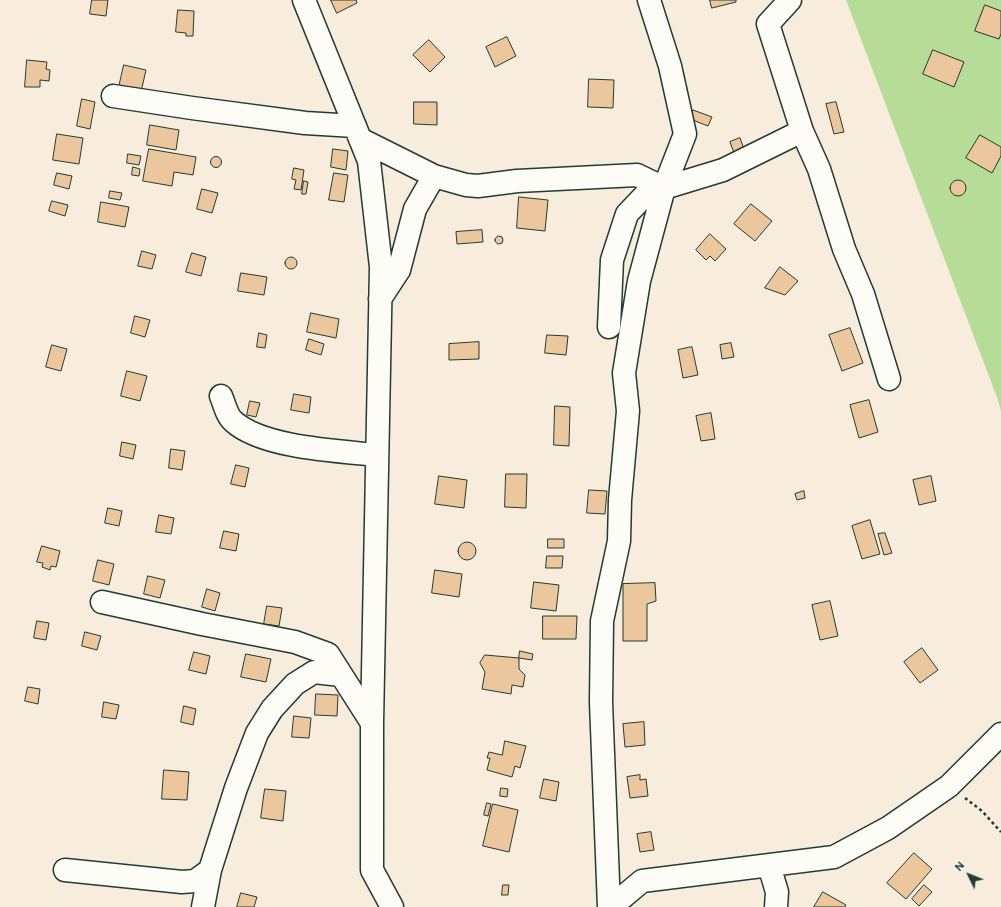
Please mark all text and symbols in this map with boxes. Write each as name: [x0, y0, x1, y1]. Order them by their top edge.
north arrow: [949, 855, 989, 895]
text: N: [952, 859, 967, 874]

